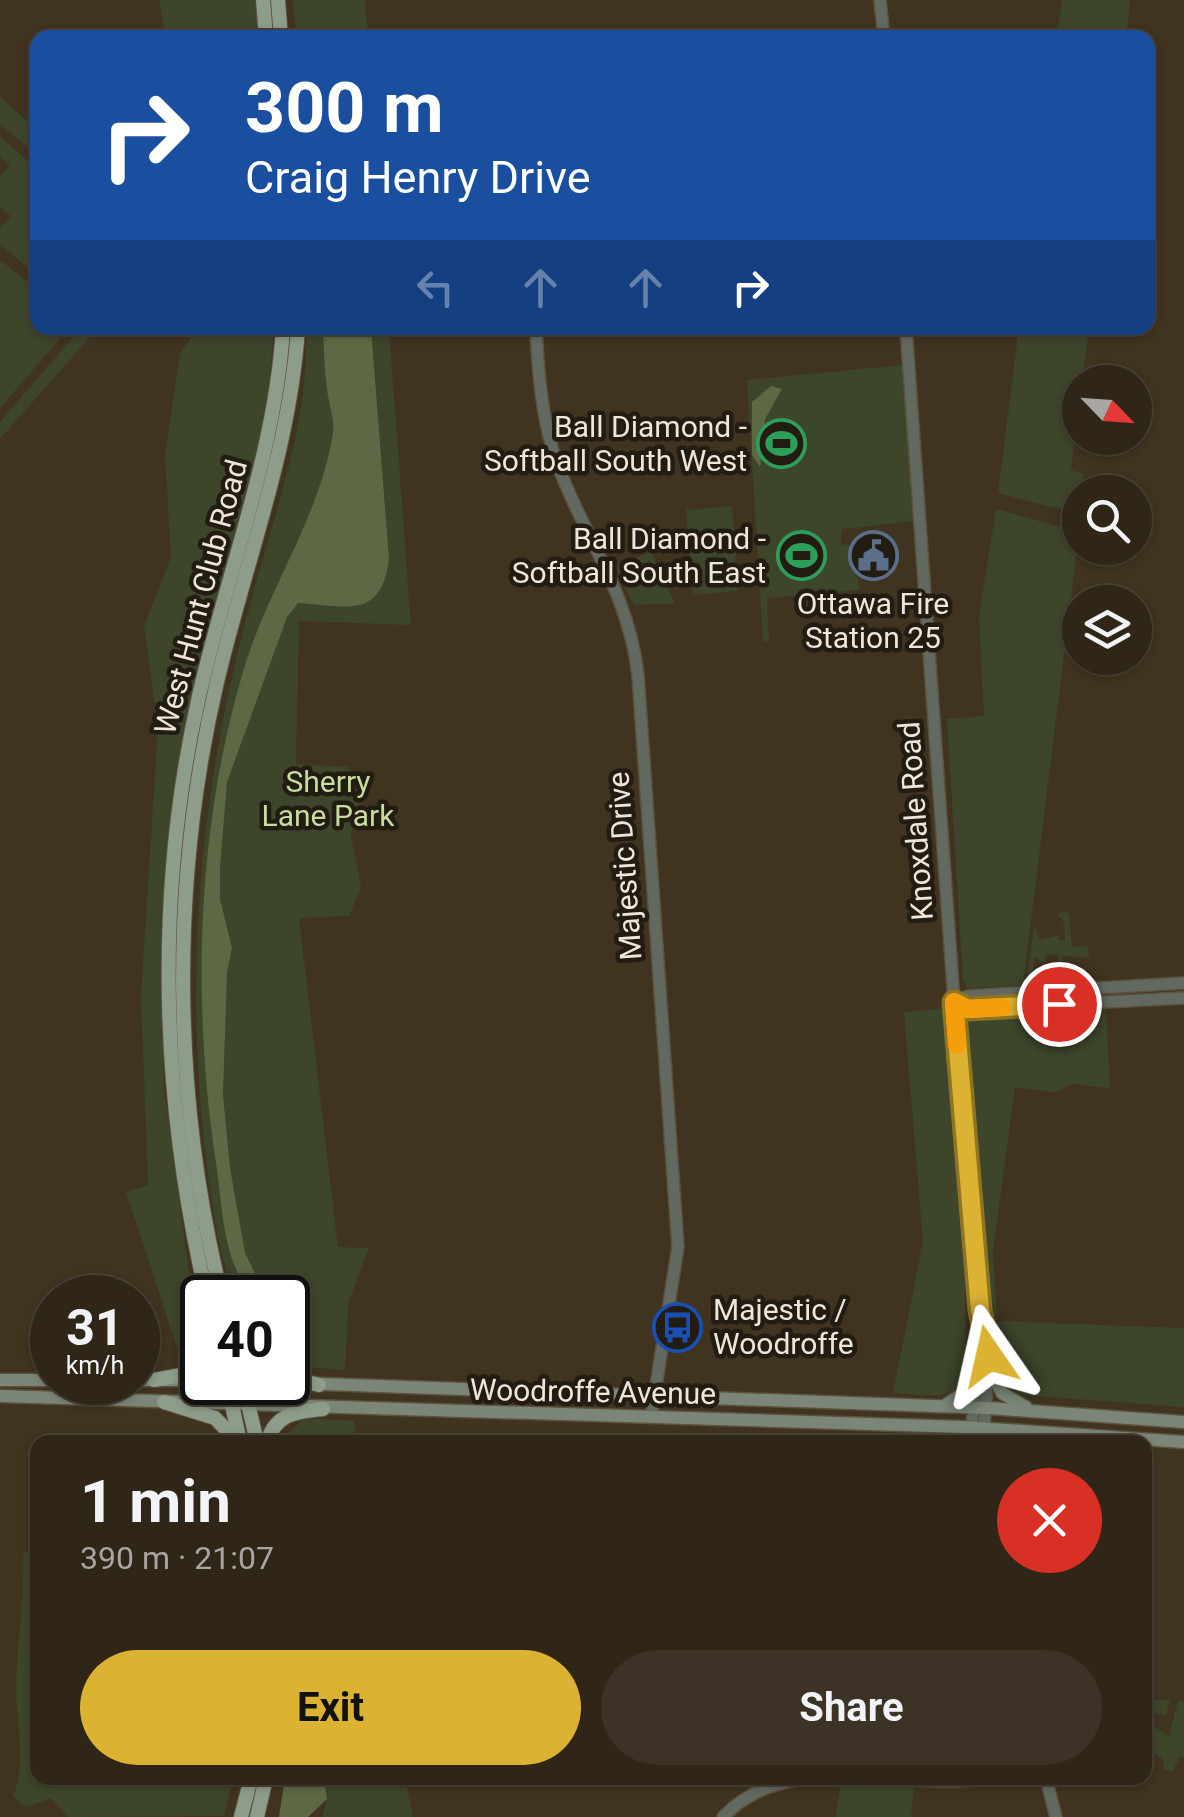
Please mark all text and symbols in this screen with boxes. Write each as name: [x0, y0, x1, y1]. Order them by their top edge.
text: 300 m: [245, 67, 444, 149]
icon: right: [80, 70, 210, 200]
text: Craig Henry Drive: [245, 151, 591, 204]
icon: left: [408, 260, 463, 315]
icon: ahead: [513, 260, 568, 315]
icon: ahead: [618, 260, 673, 315]
icon: right: [723, 260, 778, 315]
north arrow: [1062, 365, 1152, 455]
map controls: [1062, 365, 1152, 675]
place label: Ball Diamond - Softball South West: [484, 409, 747, 478]
sports icon: Ball Diamond - Softball South West: [756, 418, 808, 470]
street label: West Hunt Club Road: [147, 456, 254, 738]
button: search: [1062, 475, 1152, 565]
place label: Ball Diamond - Softball South East: [512, 521, 766, 590]
public building icon: Ottawa Fire Station 25: [847, 529, 899, 581]
sports icon: Ball Diamond - Softball South East: [775, 530, 827, 582]
button: layers: [1062, 585, 1152, 675]
place label: Ottawa Fire Station 25: [797, 586, 949, 655]
street label: Knoxdale Road: [891, 720, 940, 922]
park label: Sherry Lane Park: [262, 764, 395, 833]
street label: Majestic Drive: [600, 771, 649, 961]
pin: [1017, 962, 1102, 1047]
icon: arrive: [1032, 977, 1087, 1032]
speed limit sign: 40: [180, 1275, 310, 1405]
place label: Majestic / Woodroffe: [713, 1292, 854, 1361]
text: 31: [66, 1299, 124, 1357]
bus stop icon: Majestic / Woodroffe: [652, 1301, 704, 1353]
position arrow: [937, 1304, 1041, 1408]
text: km/h: [66, 1351, 124, 1380]
street label: Woodroffe Avenue: [470, 1372, 716, 1411]
text: 1 min: [80, 1466, 231, 1537]
button: close: [997, 1468, 1102, 1573]
text: 390 m · 21:07: [80, 1539, 274, 1577]
button: Exit: [80, 1650, 581, 1765]
button: Share: [601, 1650, 1102, 1765]

